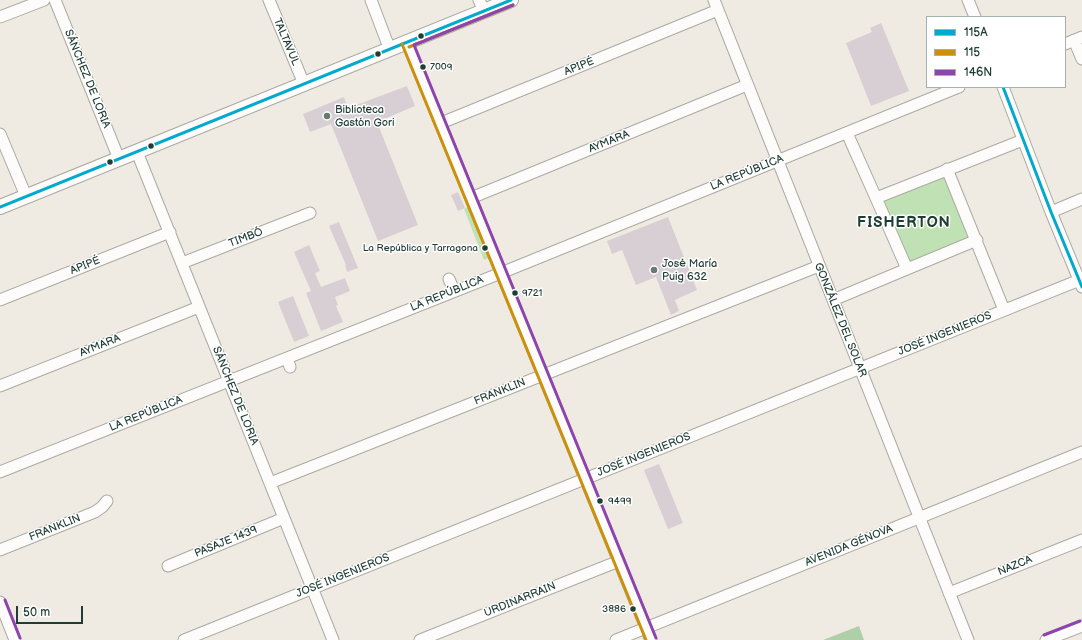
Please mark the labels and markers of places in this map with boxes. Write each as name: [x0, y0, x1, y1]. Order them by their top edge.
unlabelled marker: [416, 31, 426, 41]
unlabelled marker: [373, 49, 383, 59]
place label: 7009: [430, 61, 452, 73]
marker: 7009: [418, 62, 428, 72]
place label: Biblioteca Gastón Gori: [335, 103, 394, 129]
marker: Biblioteca Gastón Gori: [322, 111, 332, 121]
unlabelled marker: [146, 141, 156, 151]
unlabelled marker: [105, 157, 115, 167]
place label: La República y Tarragona: [363, 242, 478, 254]
marker: La República y Tarragona: [480, 243, 490, 253]
place label: José María Puig 632: [662, 257, 717, 283]
marker: José María Puig 632: [649, 265, 659, 275]
place label: 9721: [522, 287, 542, 299]
marker: 9721: [510, 288, 520, 298]
place label: 9499: [608, 495, 631, 507]
marker: 9499: [595, 496, 605, 506]
place label: 3886: [602, 603, 626, 615]
marker: 3886: [628, 604, 638, 614]

